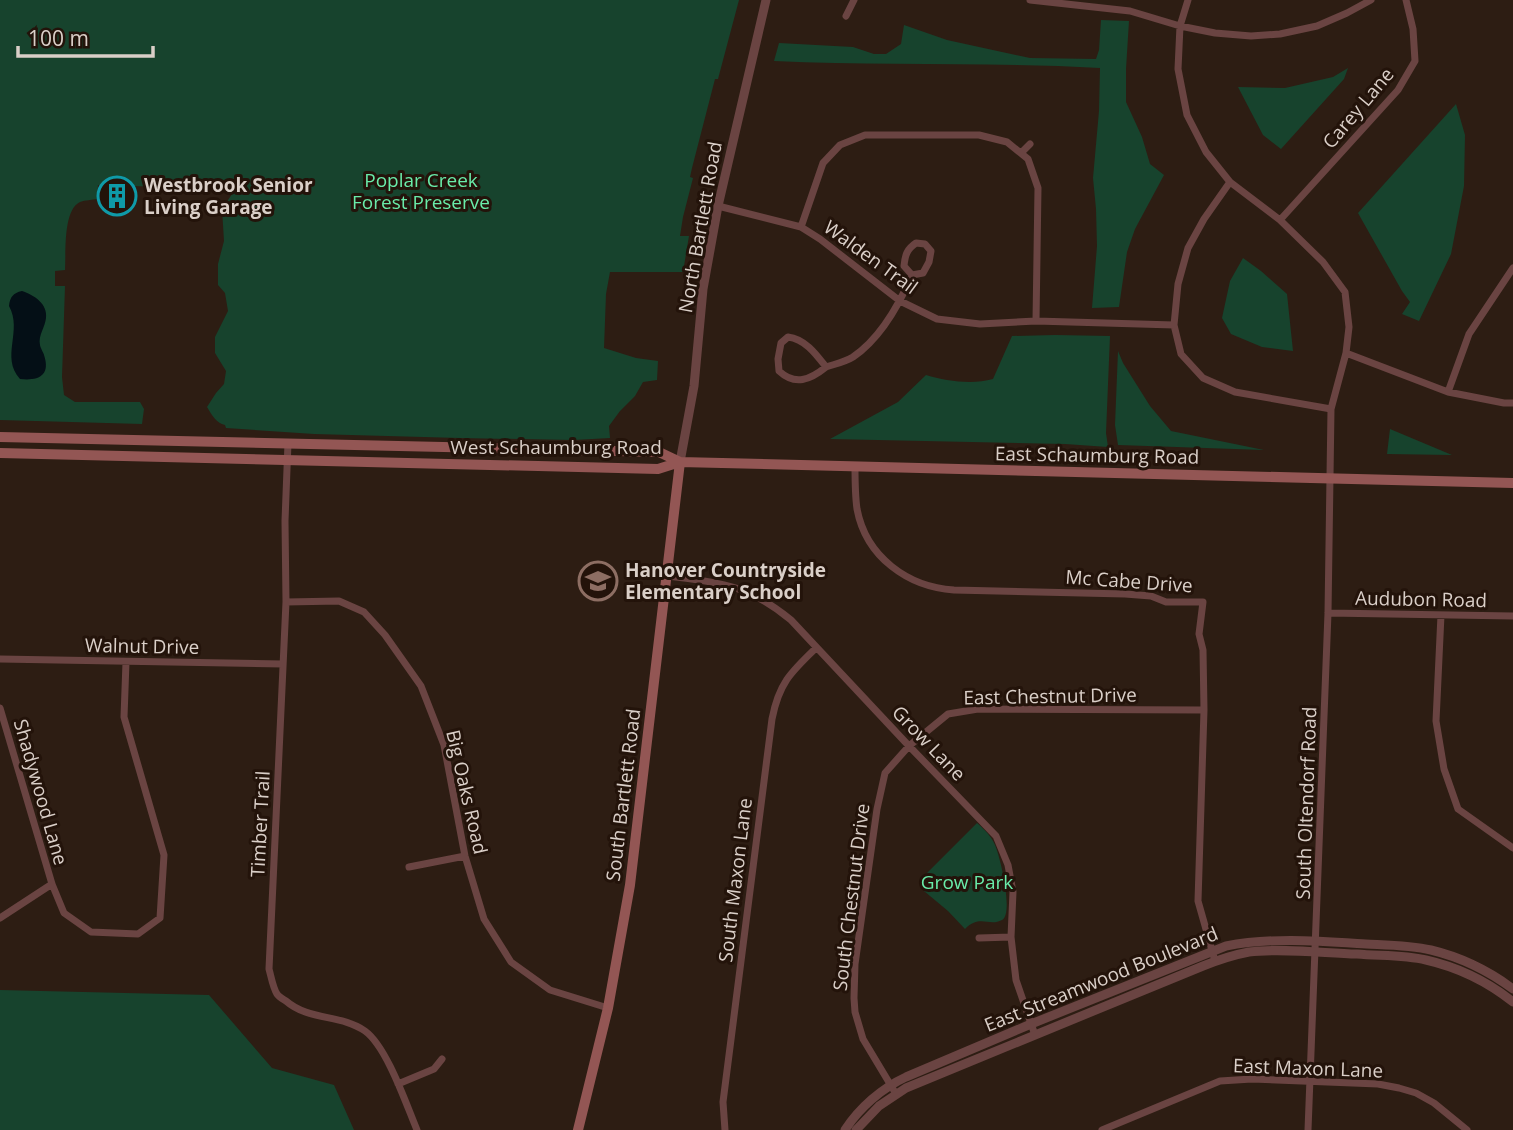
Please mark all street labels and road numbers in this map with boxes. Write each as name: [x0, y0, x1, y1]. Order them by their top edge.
street label: Carey Lane: [1316, 62, 1400, 154]
street label: North Bartlett Road: [672, 139, 728, 315]
street label: Walden Trail: [819, 214, 923, 300]
street label: West Schaumburg Road: [450, 434, 662, 460]
street label: East Schaumburg Road: [995, 440, 1199, 470]
street label: Mc Cabe Drive: [1065, 564, 1193, 598]
street label: Audubon Road: [1355, 585, 1487, 613]
street label: Walnut Drive: [85, 632, 199, 660]
street label: East Chestnut Drive: [963, 681, 1137, 711]
street label: Grow Lane: [886, 700, 972, 786]
street label: South Oltendorf Road: [1290, 706, 1322, 900]
street label: South Bartlett Road: [600, 707, 646, 883]
street label: Shadywood Lane: [8, 716, 74, 868]
street label: Big Oaks Road: [440, 727, 494, 857]
street label: Timber Trail: [244, 770, 276, 878]
street label: South Maxon Lane: [712, 796, 758, 964]
street label: South Chestnut Drive: [827, 802, 875, 992]
street label: East Streamwood Boulevard: [980, 920, 1222, 1038]
street label: East Maxon Lane: [1232, 1052, 1384, 1084]

